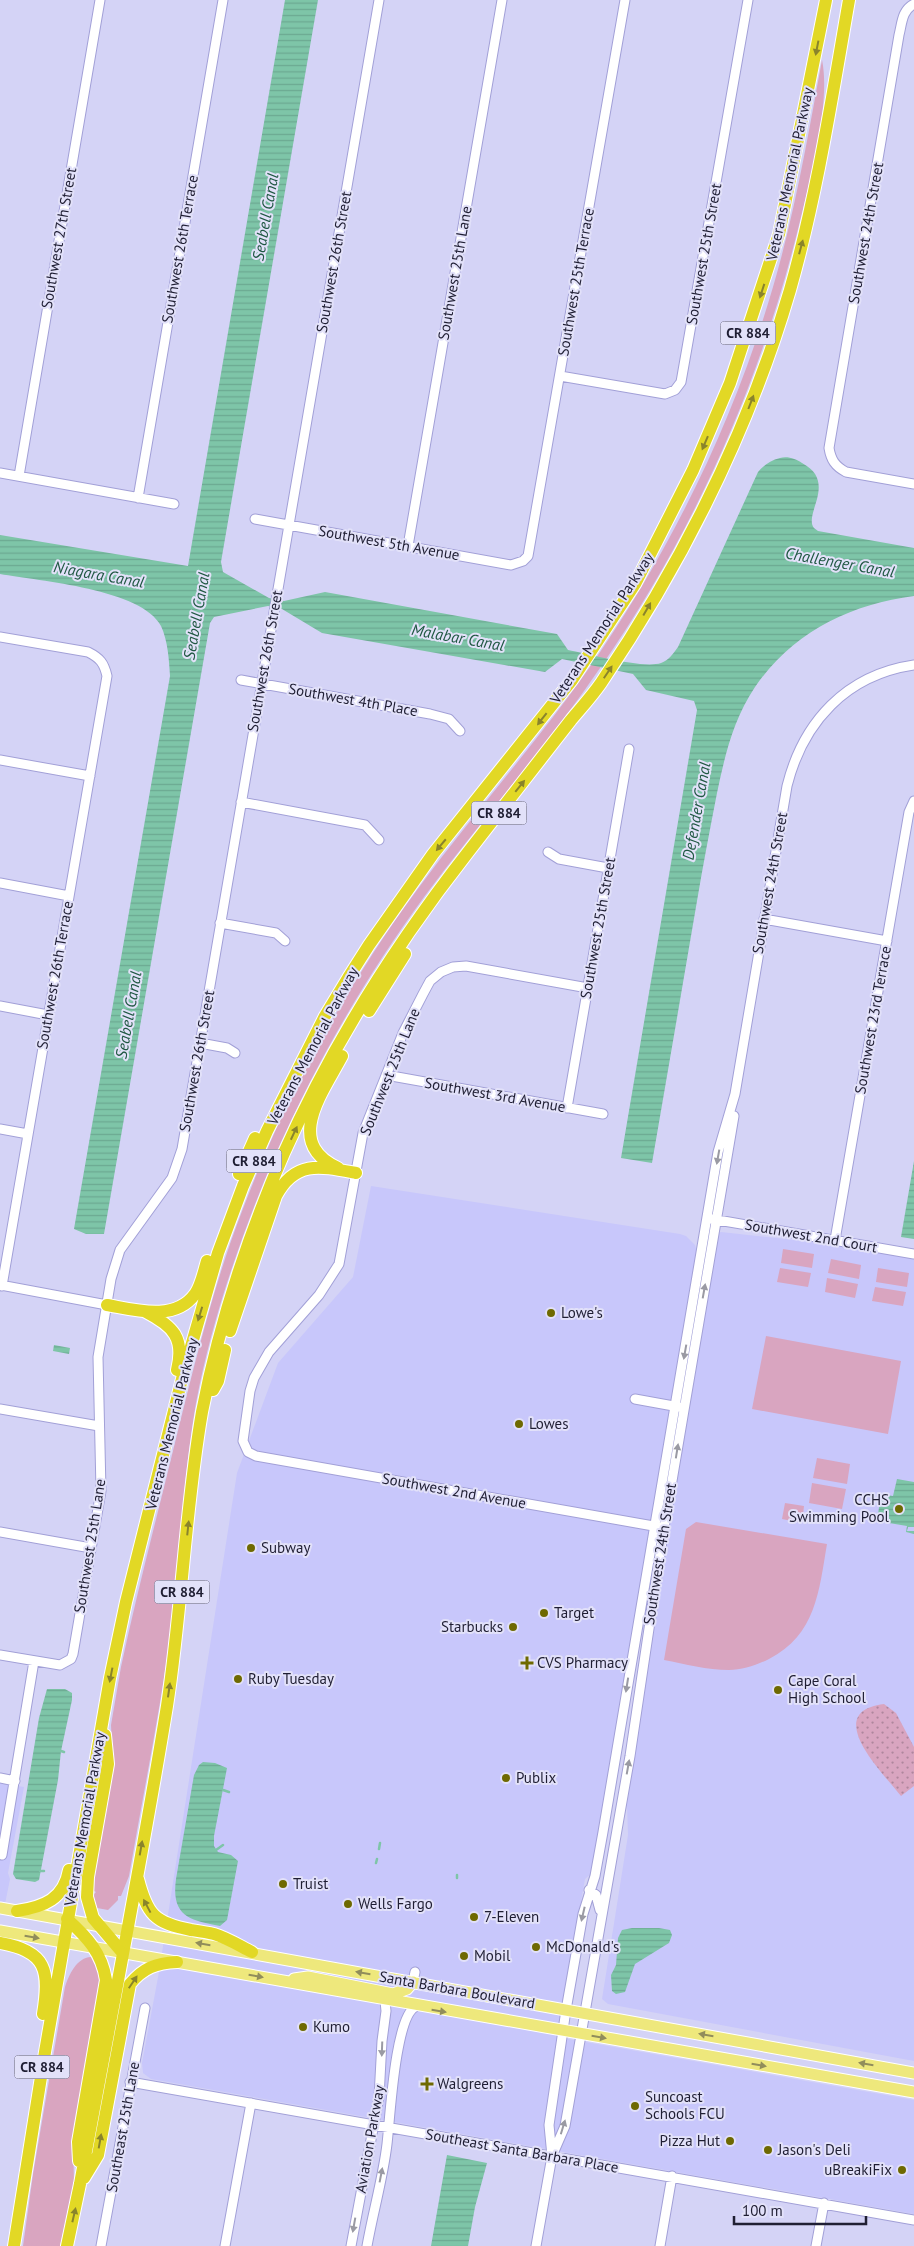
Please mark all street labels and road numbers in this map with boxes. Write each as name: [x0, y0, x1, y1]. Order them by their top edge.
street label: Veterans Memorial Parkway: [762, 86, 817, 263]
street label: Southwest 24th Street: [844, 161, 887, 305]
street label: Southwest 27th Street: [37, 166, 80, 310]
street label: Southwest 26th Terrace: [157, 173, 202, 325]
street label: Southwest 25th Street: [682, 182, 725, 326]
street label: Southwest 26th Street: [312, 190, 355, 334]
street label: Southwest 25th Lane: [433, 204, 476, 341]
street label: Southwest 25th Terrace: [553, 206, 598, 358]
road number: CR 884: [720, 322, 776, 344]
street label: Southwest 5th Avenue: [317, 521, 461, 564]
street label: Veterans Memorial Parkway: [545, 549, 658, 708]
street label: Southwest 26th Street: [243, 589, 286, 733]
street label: Southwest 4th Place: [287, 679, 419, 720]
road number: CR 884: [472, 801, 526, 824]
street label: Southwest 24th Street: [748, 811, 791, 955]
street label: Southwest 25th Street: [576, 856, 619, 1000]
street label: Southwest 26th Terrace: [32, 899, 77, 1051]
street label: Southwest 23rd Terrace: [850, 944, 895, 1095]
street label: Veterans Memorial Parkway: [262, 963, 362, 1129]
street label: Southwest 26th Street: [175, 989, 218, 1133]
street label: Southwest 25th Lane: [355, 1005, 424, 1138]
street label: Southwest 3rd Avenue: [423, 1073, 567, 1116]
road number: CR 884: [226, 1150, 282, 1172]
street label: Southwest 2nd Court: [743, 1214, 879, 1257]
street label: Veterans Memorial Parkway: [141, 1336, 202, 1513]
street label: Southwest 2nd Avenue: [381, 1468, 528, 1513]
street label: Southwest 25th Lane: [70, 1477, 109, 1614]
street label: Southwest 24th Street: [639, 1482, 680, 1626]
road number: CR 884: [154, 1580, 210, 1604]
street label: Veterans Memorial Parkway: [60, 1730, 109, 1908]
street label: Santa Barbara Boulevard: [378, 1966, 536, 2013]
road number: CR 884: [15, 2056, 70, 2078]
street label: Southeast 25th Lane: [102, 2060, 143, 2194]
street label: Aviation Parkway: [351, 2083, 388, 2194]
street label: Southeast Santa Barbara Place: [424, 2124, 620, 2177]

